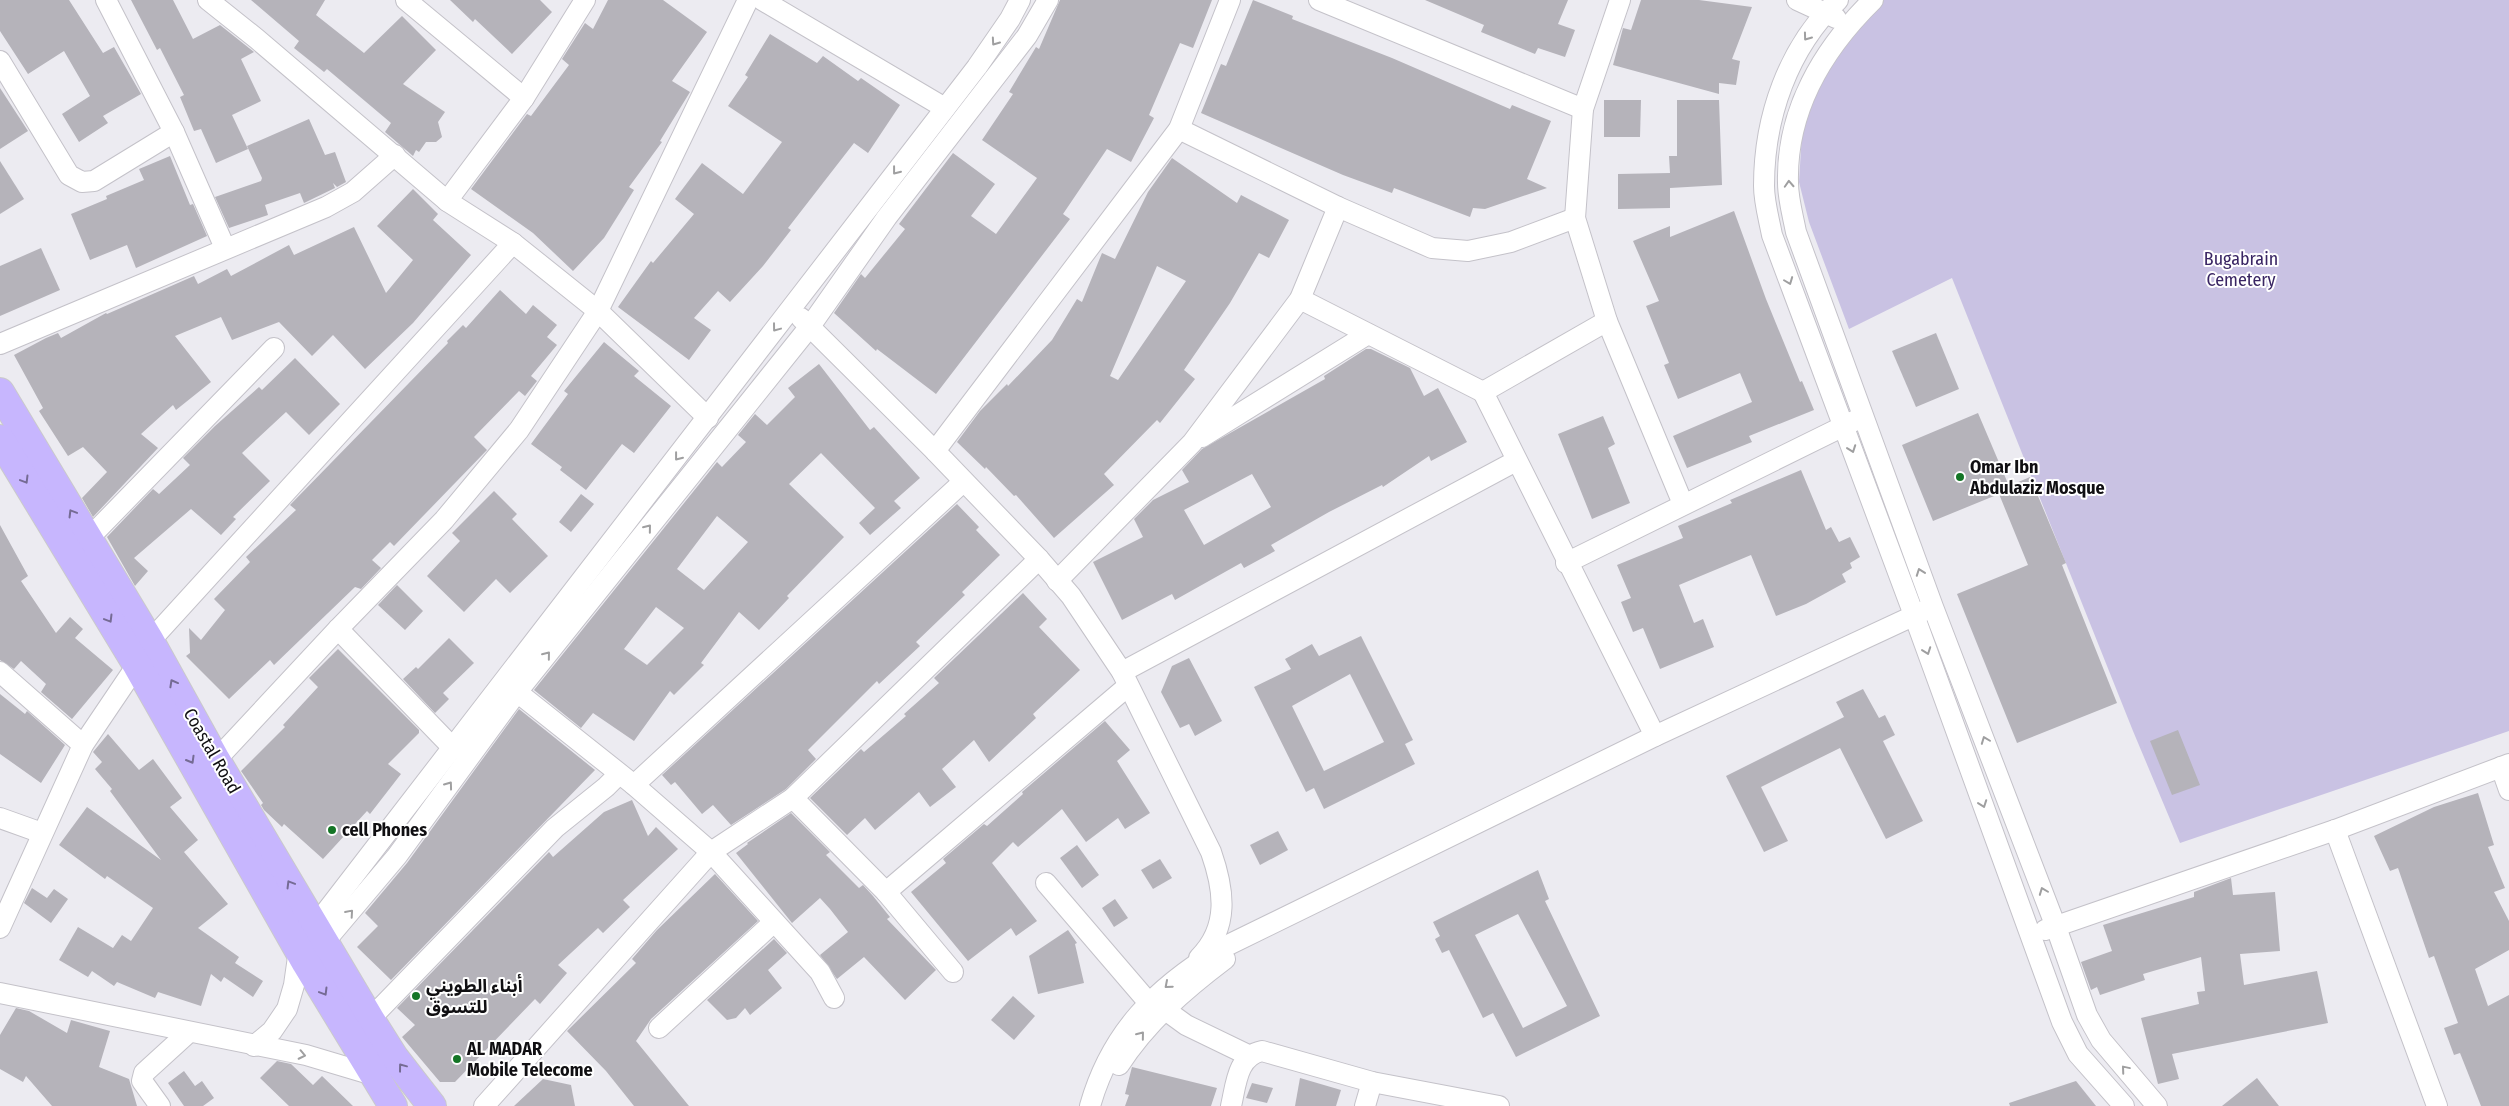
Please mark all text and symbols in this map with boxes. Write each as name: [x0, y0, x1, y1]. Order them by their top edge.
one-way arrow: [1804, 31, 1813, 41]
one-way arrow: [992, 36, 1001, 45]
one-way arrow: [894, 165, 902, 174]
one-way arrow: [1783, 180, 1794, 188]
park label: Bugabrain Cemetery: [2204, 248, 2278, 291]
one-way arrow: [1783, 276, 1793, 285]
one-way arrow: [773, 322, 782, 332]
one-way arrow: [1846, 444, 1856, 453]
one-way arrow: [675, 451, 684, 461]
place label: Omar Ibn Abdulaziz Mosque: [1969, 456, 2105, 499]
marker: Omar Ibn Abdulaziz Mosque: [1954, 471, 1966, 483]
one-way arrow: [19, 475, 29, 484]
one-way arrow: [69, 509, 79, 518]
one-way arrow: [643, 525, 651, 534]
one-way arrow: [1916, 568, 1926, 576]
one-way arrow: [103, 614, 113, 623]
one-way arrow: [1921, 646, 1931, 655]
one-way arrow: [541, 651, 550, 661]
one-way arrow: [169, 679, 179, 688]
street label: Coastal Road: [179, 704, 245, 798]
one-way arrow: [1980, 736, 1991, 745]
one-way arrow: [185, 754, 195, 763]
one-way arrow: [444, 782, 452, 791]
one-way arrow: [1977, 799, 1987, 807]
place label: cell Phones: [342, 819, 427, 841]
marker: cell Phones: [326, 824, 338, 836]
one-way arrow: [286, 880, 296, 889]
one-way arrow: [2039, 888, 2049, 896]
one-way arrow: [345, 910, 354, 919]
place label: أبناء الطويني للتسوق: [426, 973, 523, 1018]
one-way arrow: [1165, 979, 1174, 988]
one-way arrow: [317, 987, 327, 996]
marker: أبناء الطويني للتسوق: [410, 990, 422, 1002]
one-way arrow: [1135, 1032, 1143, 1041]
place label: AL MADAR Mobile Telecome: [466, 1038, 593, 1081]
one-way arrow: [298, 1049, 307, 1060]
marker: AL MADAR Mobile Telecome: [451, 1053, 463, 1065]
one-way arrow: [399, 1063, 408, 1073]
one-way arrow: [2122, 1066, 2131, 1075]

